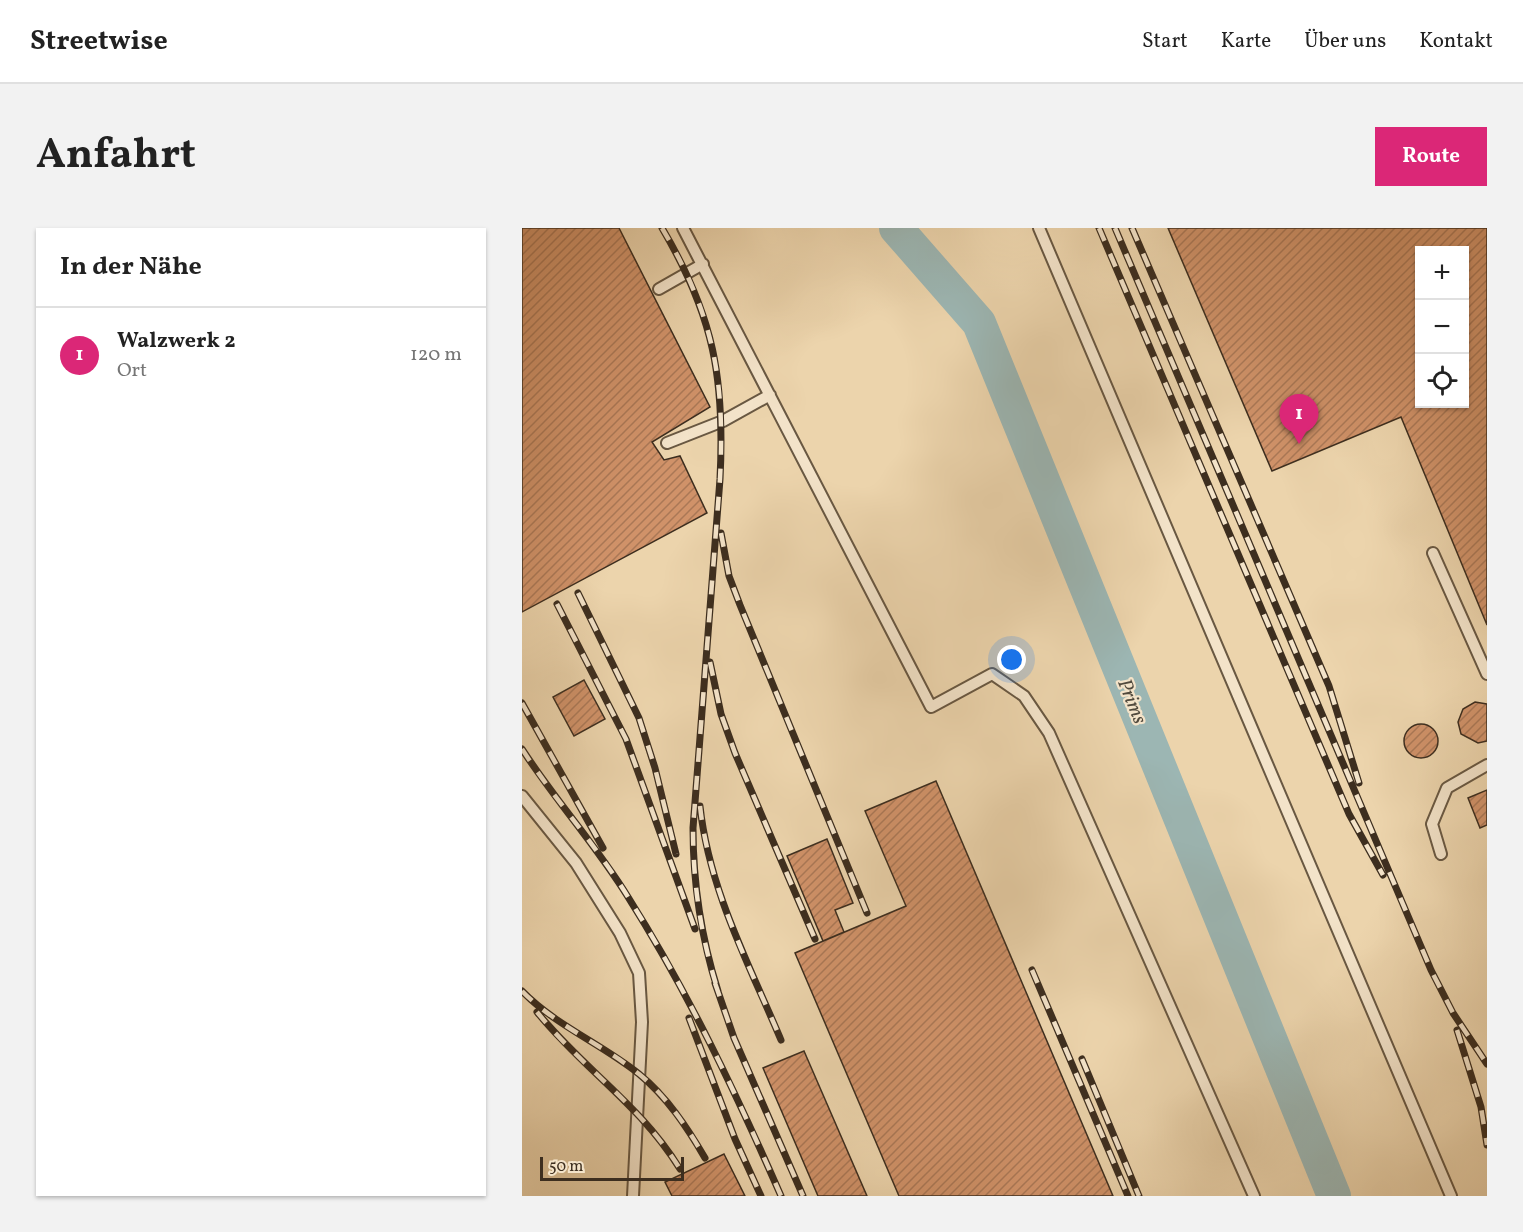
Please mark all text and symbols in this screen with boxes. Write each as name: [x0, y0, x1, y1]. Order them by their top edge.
text: Streetwise: [30, 22, 168, 61]
text: Start: [1142, 27, 1188, 56]
text: Karte: [1221, 27, 1271, 56]
text: Über uns: [1304, 27, 1386, 56]
text: Kontakt: [1419, 27, 1493, 56]
text: Anfahrt: [36, 127, 196, 186]
button: Route: [1375, 127, 1487, 186]
map controls: [1415, 246, 1469, 408]
button: +: [1415, 246, 1469, 300]
text: In der Nähe: [60, 249, 202, 285]
button: −: [1415, 300, 1469, 354]
text: Walzwerk 2: [117, 326, 236, 357]
text: 1: [75, 341, 84, 369]
text: 120 m: [410, 341, 462, 369]
button: locate: [1415, 354, 1469, 408]
text: Ort: [117, 357, 147, 385]
pin: 1: [1280, 394, 1318, 444]
your location: [997, 645, 1026, 674]
water label: Prims: [1109, 675, 1153, 729]
scale bar: [540, 1154, 684, 1182]
text: 50 m: [549, 1156, 583, 1178]

